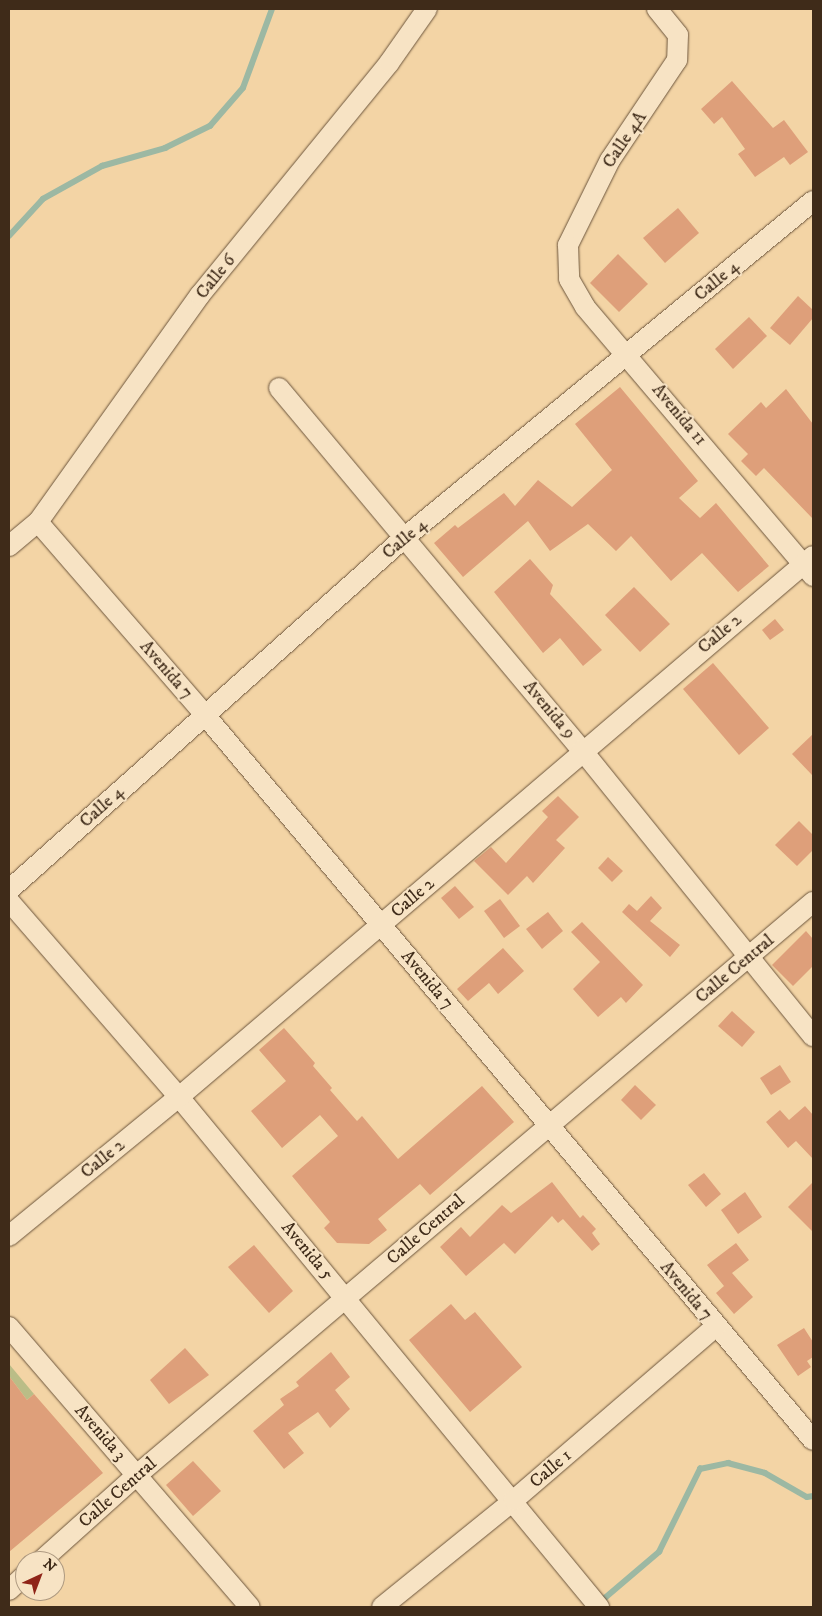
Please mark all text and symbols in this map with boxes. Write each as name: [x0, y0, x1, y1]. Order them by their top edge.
street label: Calle 4A: [598, 108, 652, 172]
street label: Calle 6: [192, 250, 240, 304]
street label: Calle 4: [690, 256, 744, 306]
street label: Avenida 11: [647, 380, 711, 450]
street label: Calle 4: [378, 514, 432, 564]
street label: Calle 2: [694, 609, 746, 659]
street label: Avenida 7: [135, 636, 197, 704]
street label: Avenida 9: [518, 676, 580, 744]
street label: Calle 4: [75, 782, 129, 832]
street label: Calle 2: [387, 873, 439, 923]
street label: Calle Central: [691, 930, 779, 1008]
street label: Avenida 7: [396, 946, 458, 1014]
street label: Calle 2: [77, 1135, 129, 1183]
street label: Calle Central: [383, 1190, 469, 1270]
street label: Avenida 5: [276, 1217, 338, 1285]
street label: Avenida 7: [655, 1257, 717, 1325]
street label: Avenida 3: [70, 1400, 130, 1466]
street label: Calle 1: [526, 1445, 576, 1493]
street label: Calle Central: [75, 1453, 161, 1533]
north arrow: [15, 1551, 65, 1601]
text: N: [39, 1555, 60, 1576]

